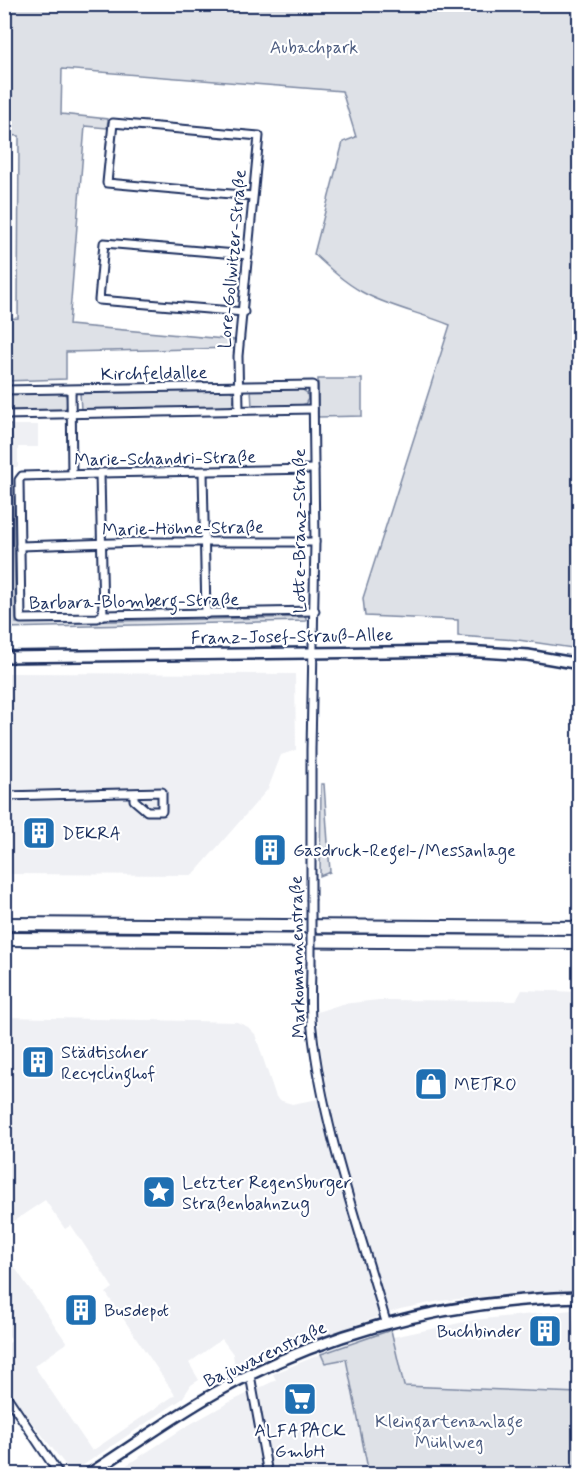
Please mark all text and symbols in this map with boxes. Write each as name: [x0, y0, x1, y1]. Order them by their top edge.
park label: Aubachpark: [270, 36, 358, 60]
street label: Lore-Gollwitzer-Straße: [213, 168, 253, 350]
street label: Kirchfeldallee: [100, 361, 208, 387]
street label: Marie-Schandri-Straße: [74, 445, 256, 473]
street label: Lotte-Branz-Straße: [288, 448, 312, 614]
street label: Marie-Höhne-Straße: [102, 516, 264, 542]
street label: Barbara-Blomberg-Straße: [29, 588, 239, 618]
street label: Franz-Josef-Strauß-Allee: [191, 623, 393, 651]
building icon: DEKRA: [21, 815, 57, 851]
place label: DEKRA: [62, 822, 121, 846]
building icon: Gasdruck-Regel-/Messanlage: [252, 832, 288, 868]
place label: Gasdruck-Regel-/Messanlage: [293, 839, 516, 865]
street label: Markomannenstraße: [285, 875, 311, 1039]
place label: Städtischer Recyclinghof: [61, 1041, 156, 1088]
building icon: Städtischer Recyclinghof: [20, 1044, 56, 1080]
shop icon: METRO: [413, 1066, 449, 1102]
place label: METRO: [454, 1073, 517, 1097]
place label: Letzter Regensburger Straßenbahnzug: [182, 1171, 352, 1217]
place icon: Letzter Regensburger Straßenbahnzug: [141, 1174, 177, 1210]
building icon: Busdepot: [63, 1292, 99, 1328]
place label: Busdepot: [104, 1299, 169, 1323]
building icon: Buchbinder: [527, 1313, 563, 1349]
street label: Bajuwarenstraße: [200, 1316, 331, 1394]
place label: Buchbinder: [437, 1320, 522, 1344]
supermarket icon: ALFAPACK GmbH: [282, 1381, 318, 1417]
park label: Kleingartenanlage Mühlweg: [375, 1410, 523, 1455]
place label: ALFAPACK GmbH: [254, 1419, 346, 1464]

